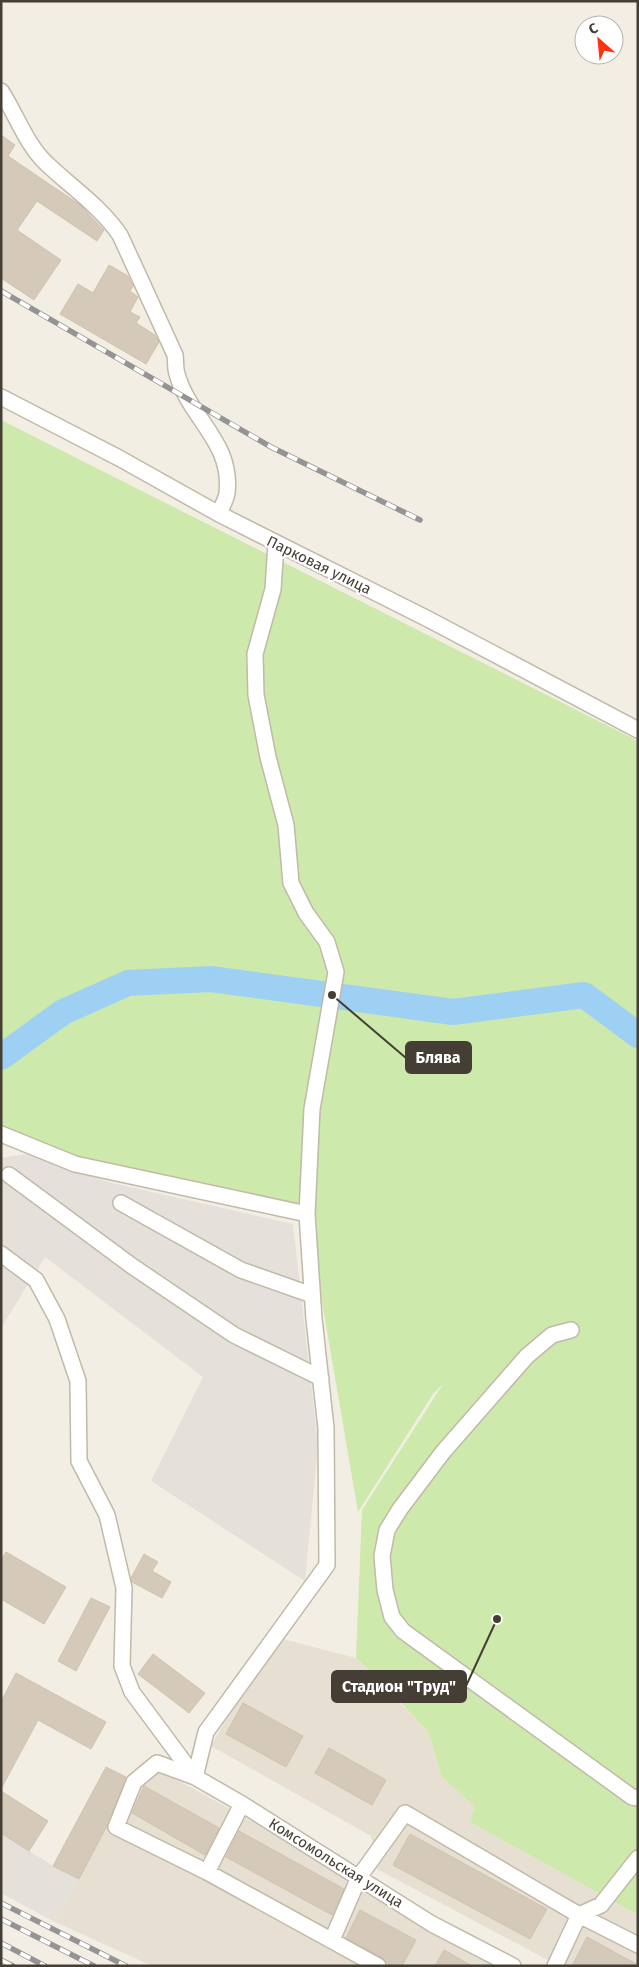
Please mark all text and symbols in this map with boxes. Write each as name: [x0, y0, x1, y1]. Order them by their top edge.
north arrow: [574, 15, 624, 65]
text: С: [586, 19, 601, 38]
street label: Парковая улица: [264, 532, 374, 598]
callout: Блява: [406, 1042, 471, 1073]
text: Блява: [416, 1048, 461, 1067]
callout: Стадион "Труд": [332, 1671, 466, 1702]
text: Стадион "Труд": [342, 1677, 456, 1696]
street label: Комсомольская улица: [265, 1814, 407, 1912]

